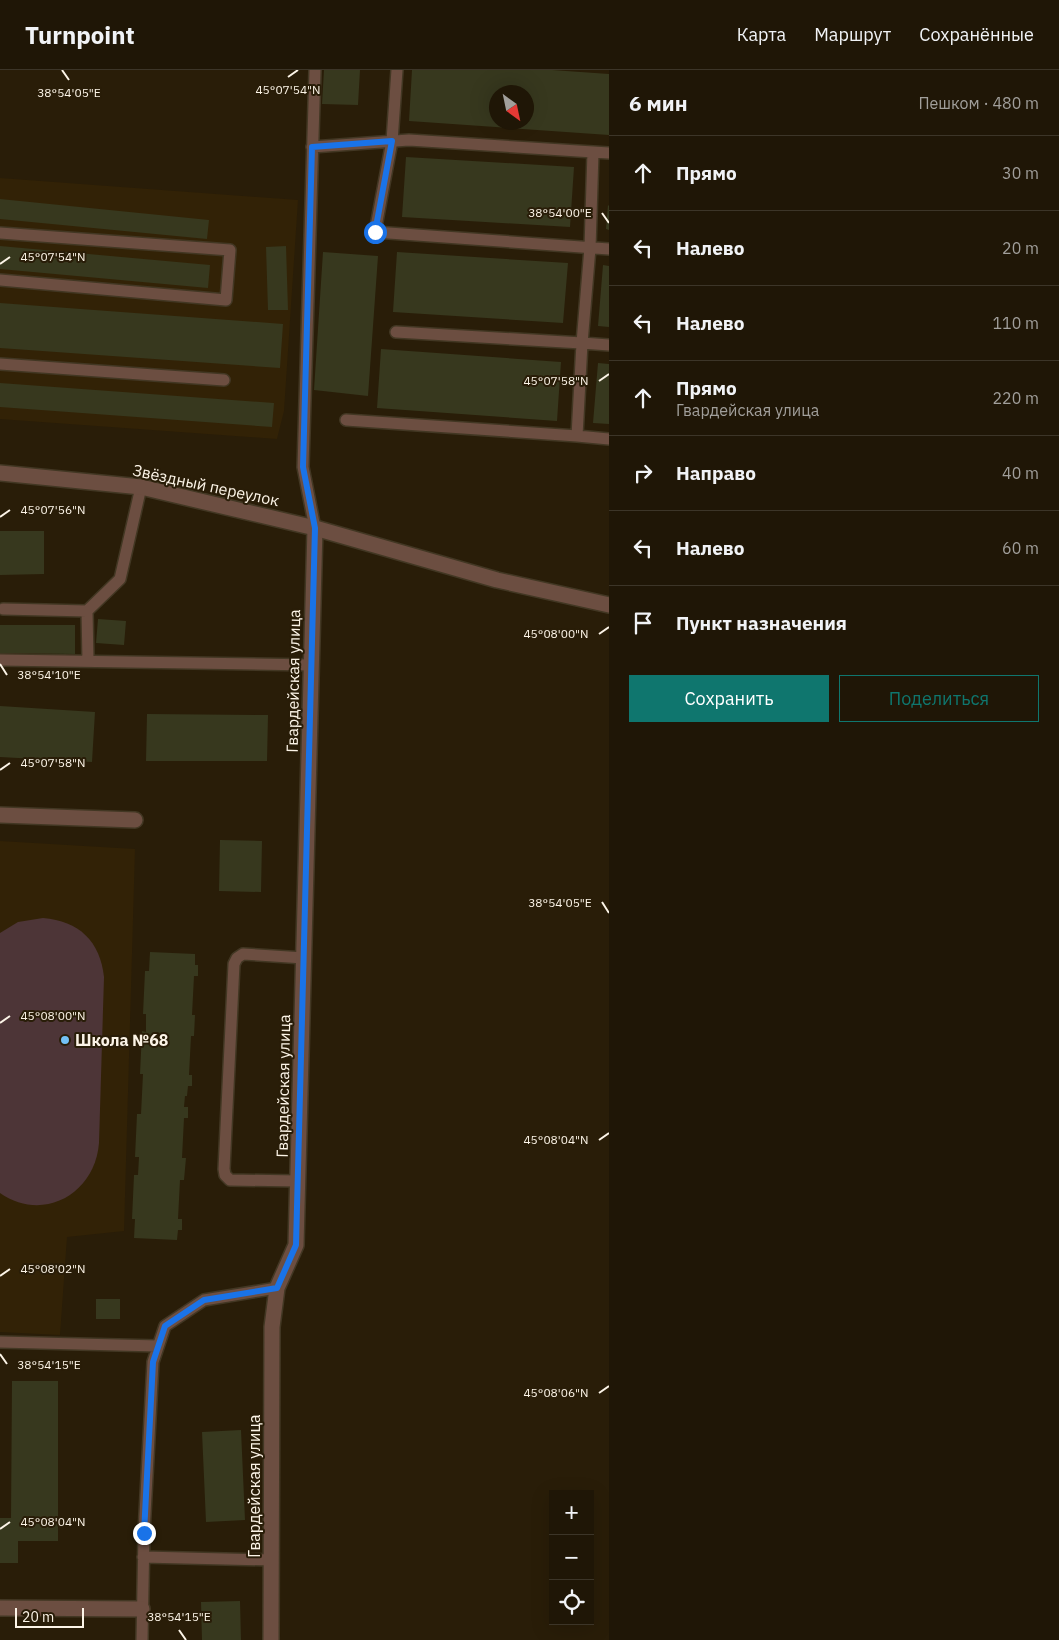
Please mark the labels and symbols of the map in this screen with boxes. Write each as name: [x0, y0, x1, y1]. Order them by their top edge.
text: 45°07'54"N: [255, 82, 321, 97]
text: 38°54'05"E: [37, 85, 101, 100]
north arrow: [489, 85, 534, 130]
text: 38°54'00"E: [528, 205, 592, 220]
route start: [364, 221, 387, 244]
text: 45°07'54"N: [20, 249, 86, 264]
text: 45°07'58"N: [523, 373, 589, 388]
street label: Звёздный переулок: [131, 460, 281, 510]
text: 45°07'56"N: [20, 502, 86, 517]
street label: Гвардейская улица: [282, 609, 304, 753]
text: 45°08'00"N: [523, 626, 589, 641]
text: 38°54'10"E: [17, 667, 81, 682]
text: 45°07'58"N: [20, 755, 86, 770]
text: 38°54'05"E: [528, 895, 592, 910]
text: 45°08'00"N: [20, 1008, 86, 1023]
street label: Гвардейская улица: [272, 1014, 294, 1158]
place label: Школа №68: [75, 1030, 168, 1050]
marker: Школа №68: [59, 1034, 71, 1046]
text: 45°08'04"N: [523, 1132, 589, 1147]
text: 45°08'02"N: [20, 1261, 86, 1276]
text: 38°54'15"E: [17, 1357, 81, 1372]
text: 45°08'06"N: [523, 1385, 589, 1400]
street label: Гвардейская улица: [244, 1414, 264, 1558]
text: 45°08'04"N: [20, 1514, 86, 1529]
route end: [133, 1522, 156, 1545]
scale bar: [15, 1605, 84, 1628]
text: 38°54'15"E: [147, 1609, 211, 1624]

